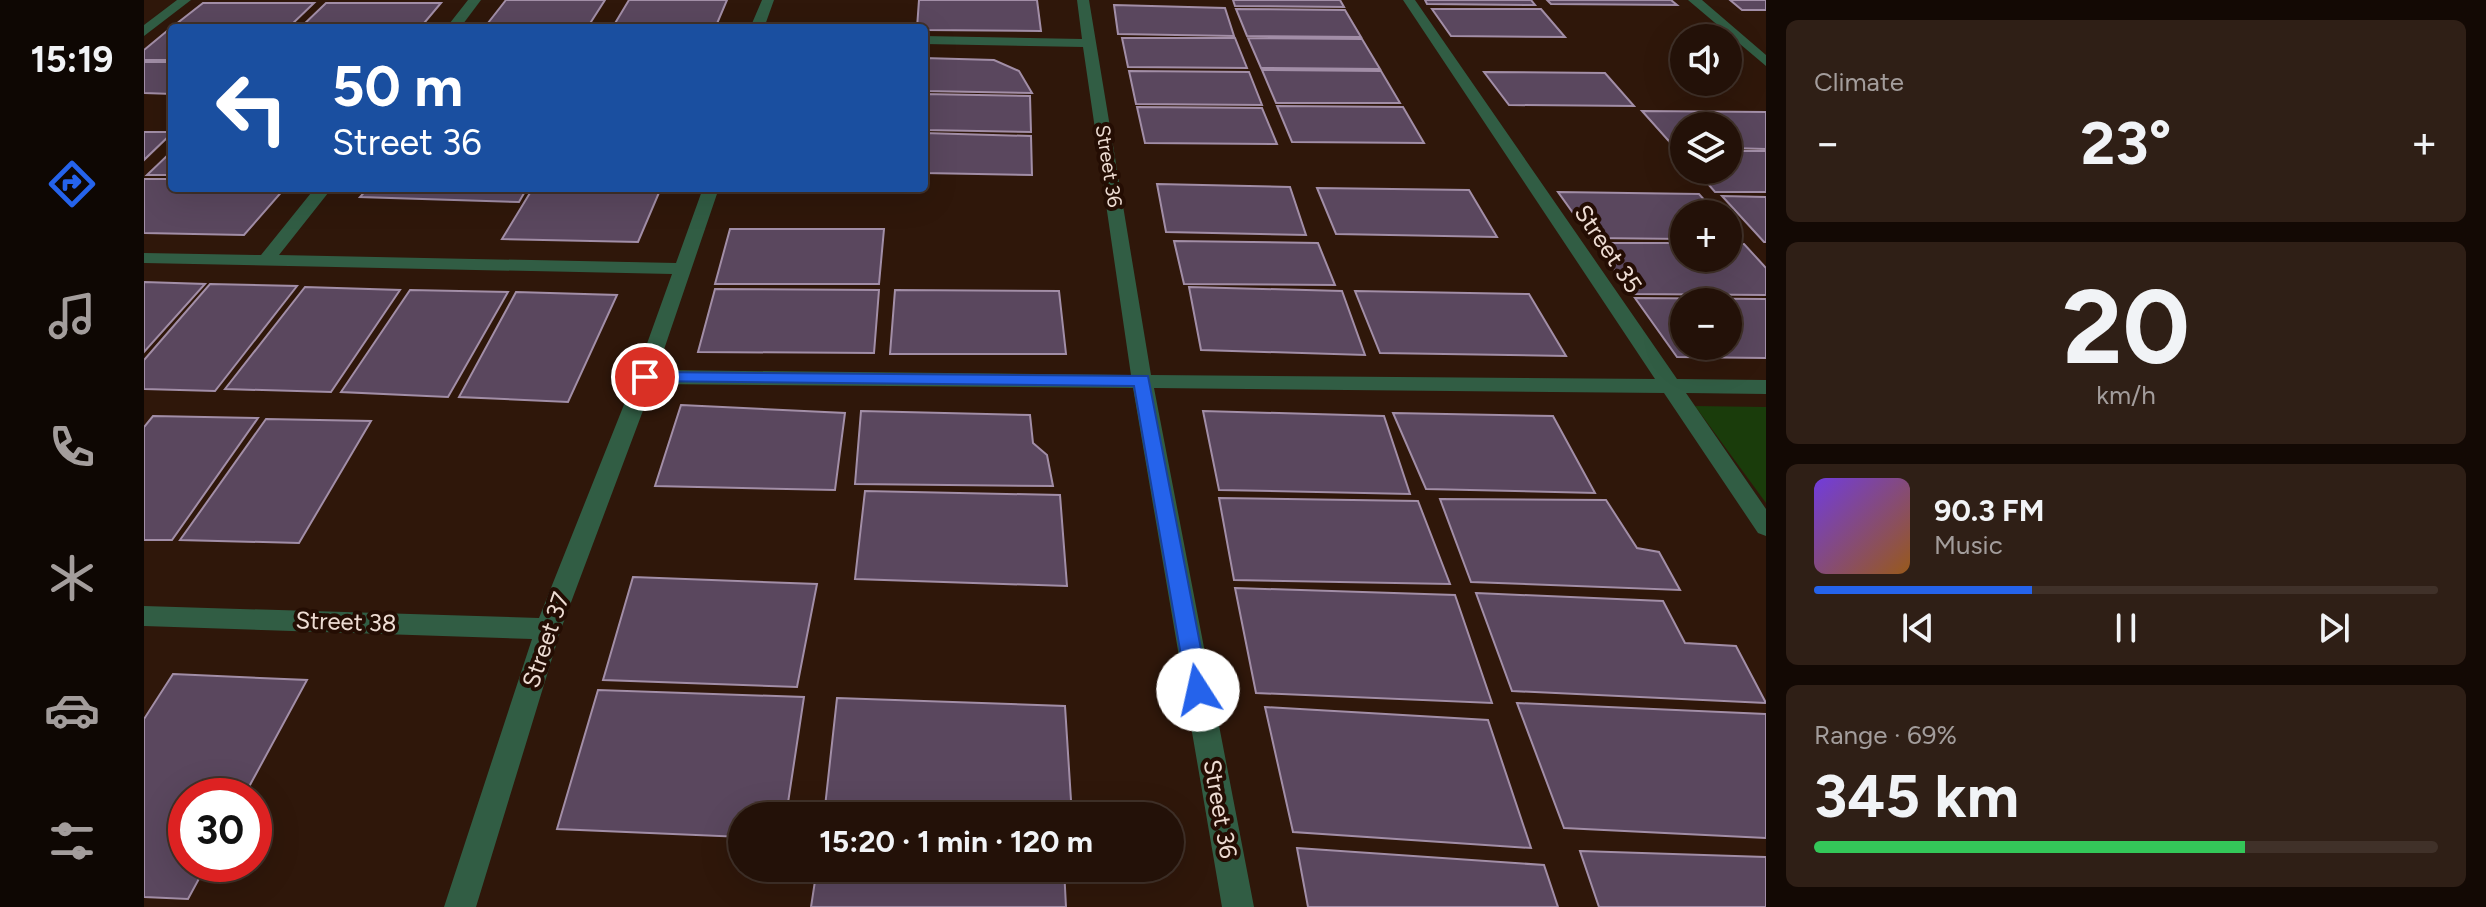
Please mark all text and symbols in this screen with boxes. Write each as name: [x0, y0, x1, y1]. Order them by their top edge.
map controls: [1670, 24, 1742, 360]
button: sound: [1670, 24, 1742, 96]
text: 15:19: [30, 38, 114, 81]
text: 50 m: [332, 53, 463, 120]
icon: left: [200, 56, 304, 160]
text: Climate: [1814, 66, 1904, 98]
text: 23°: [2081, 107, 2171, 179]
button: layers: [1670, 112, 1742, 184]
text: −: [1814, 116, 1841, 169]
text: +: [2411, 116, 2438, 169]
text: Street 36: [332, 121, 482, 164]
street label: Street 36: [1091, 123, 1127, 209]
icon: directions: [44, 156, 100, 212]
street label: Street 35: [1568, 199, 1648, 298]
button: +: [1670, 200, 1742, 272]
text: 20: [2062, 264, 2190, 389]
icon: music: [44, 288, 100, 344]
button: −: [1670, 288, 1742, 360]
pin: [611, 343, 679, 411]
icon: arrive: [623, 355, 667, 399]
text: km/h: [2096, 379, 2156, 411]
icon: phone: [44, 419, 100, 475]
text: 90.3 FM: [1934, 492, 2044, 529]
text: Music: [1934, 529, 2003, 561]
icon: climate: [44, 550, 100, 606]
street label: Street 37: [516, 588, 575, 691]
street label: Street 38: [295, 605, 397, 638]
icon: previous: [1896, 606, 1940, 650]
icon: pause: [2104, 606, 2148, 650]
icon: next: [2312, 606, 2356, 650]
position arrow: [1156, 648, 1240, 732]
icon: car: [44, 682, 100, 738]
text: Range · 69%: [1814, 719, 1957, 751]
street label: Street 36: [1198, 757, 1243, 861]
text: 345 km: [1814, 760, 2019, 832]
speed limit sign: 30: [168, 778, 272, 882]
icon: filters: [44, 813, 100, 869]
text: 15:20 · 1 min · 120 m: [819, 823, 1093, 860]

